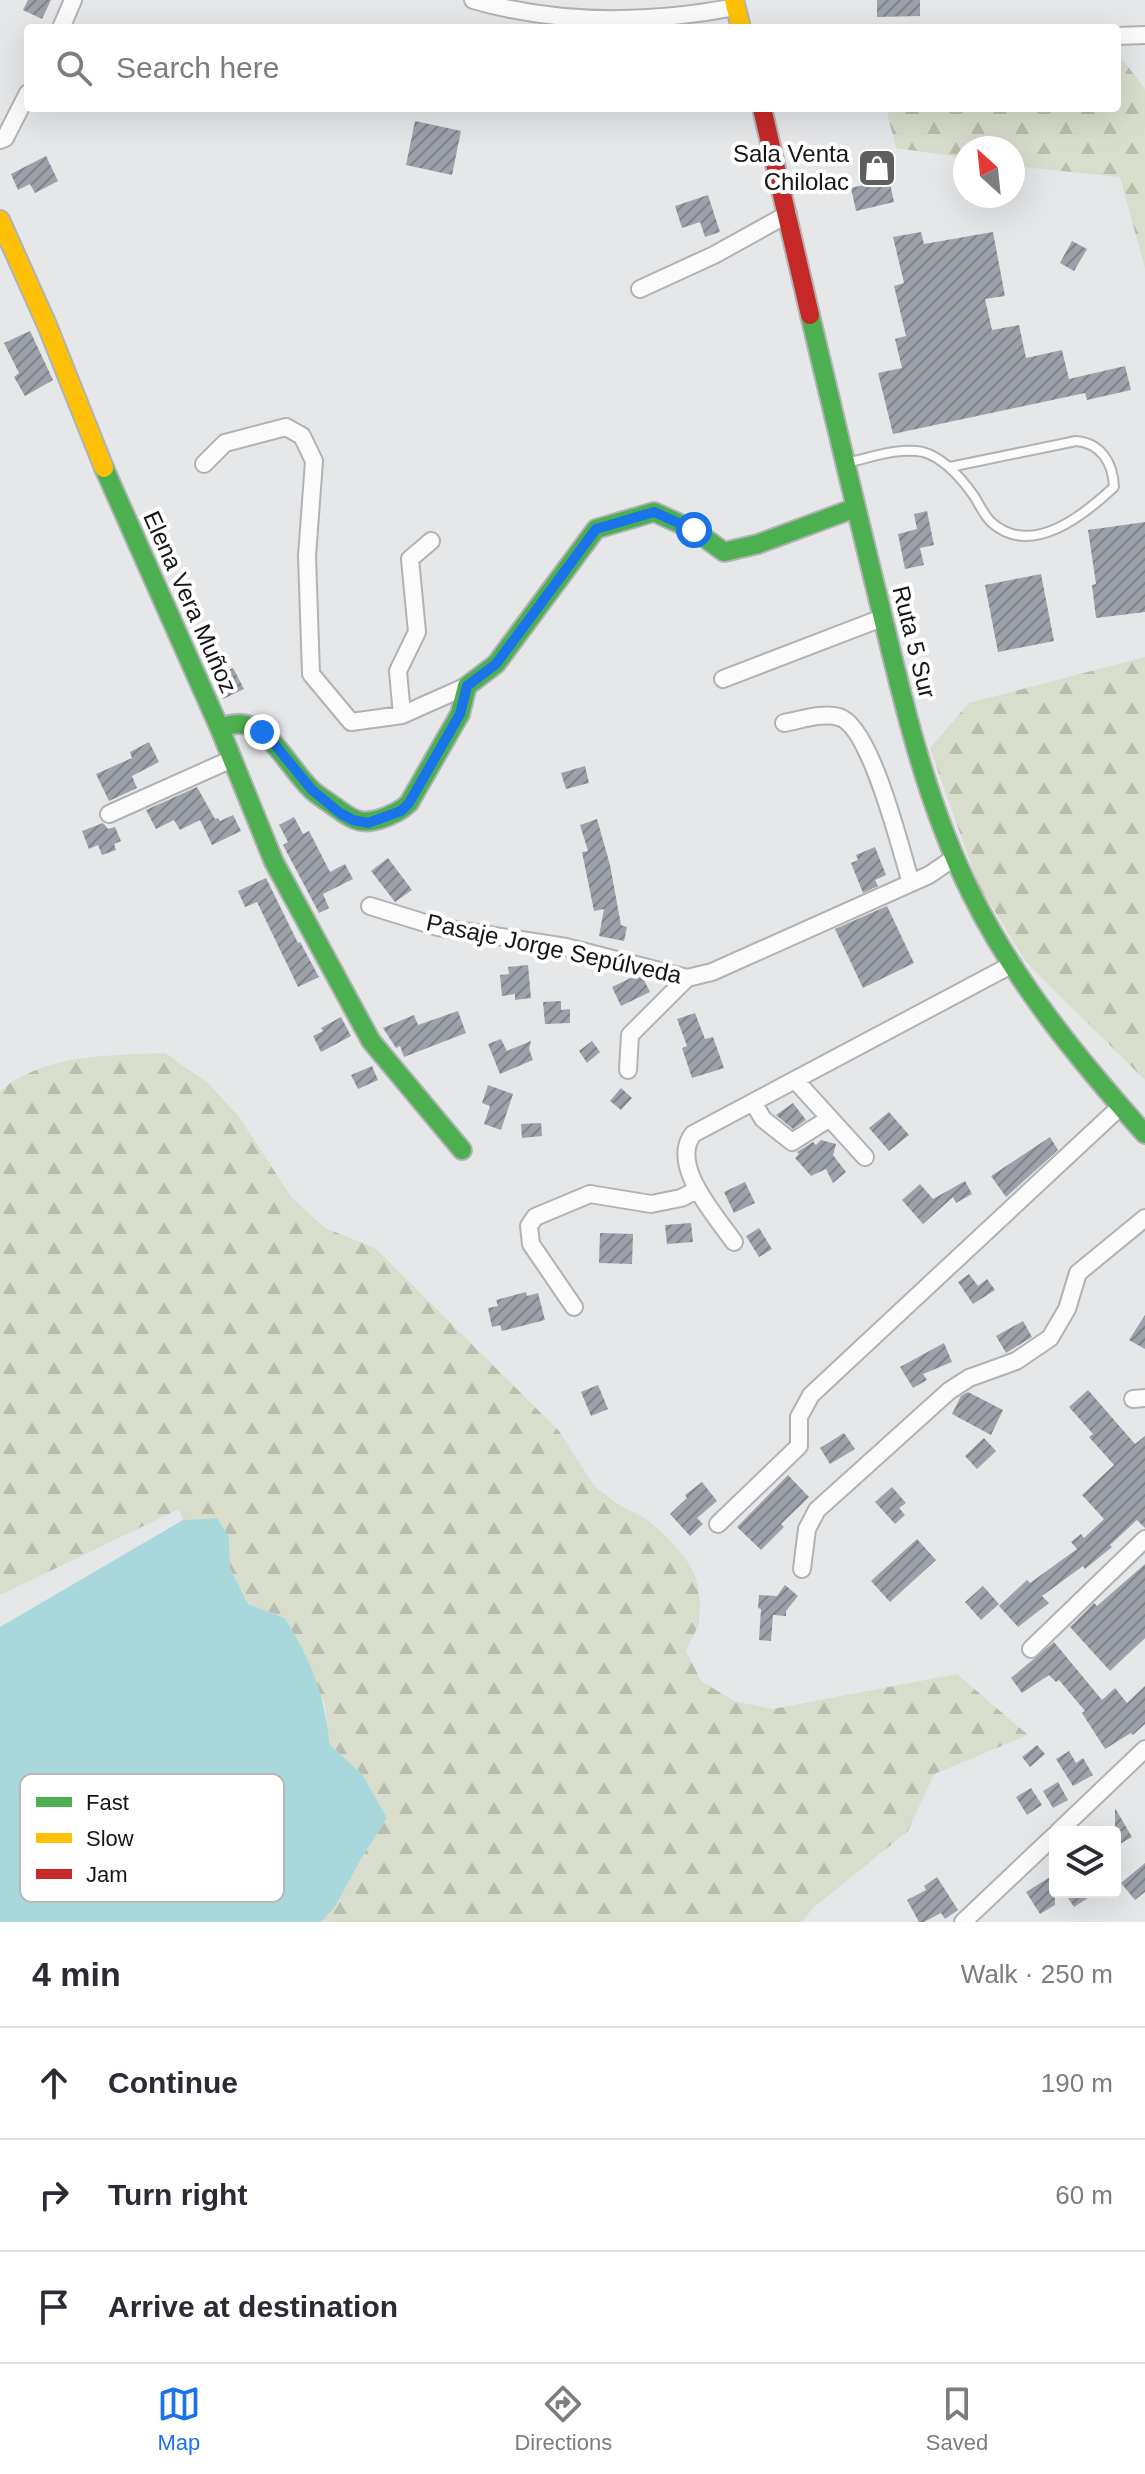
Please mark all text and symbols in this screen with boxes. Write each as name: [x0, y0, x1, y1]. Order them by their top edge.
search box: [24, 24, 1121, 112]
icon: search: [52, 46, 96, 90]
text: Search here: [116, 51, 279, 84]
north arrow: [953, 136, 1025, 208]
place label: Sala Venta Chilolac: [733, 140, 850, 195]
shop icon: Sala Venta Chilolac: [856, 147, 898, 189]
street label: Elena Vera Muñoz: [138, 507, 243, 697]
route start: [676, 512, 712, 548]
street label: Ruta 5 Sur: [888, 583, 941, 701]
route end: [244, 714, 280, 750]
street label: Pasaje Jorge Sepúlveda: [424, 908, 685, 989]
legend: [20, 1774, 284, 1902]
text: Fast: [86, 1790, 129, 1815]
text: Slow: [86, 1826, 134, 1851]
map controls: [1049, 1826, 1121, 1898]
button: layers: [1049, 1826, 1121, 1898]
text: Jam: [86, 1862, 128, 1887]
text: 4 min: [32, 1955, 121, 1993]
text: Walk · 250 m: [961, 1959, 1113, 1989]
icon: ahead: [32, 2061, 76, 2105]
text: Continue: [108, 2066, 238, 2099]
text: 190 m: [1041, 2068, 1113, 2098]
icon: right: [32, 2173, 76, 2217]
text: Turn right: [108, 2178, 247, 2211]
text: 60 m: [1055, 2180, 1113, 2210]
icon: arrive: [32, 2285, 76, 2329]
text: Arrive at destination: [108, 2290, 398, 2323]
tab: Map: [157, 2382, 201, 2456]
tab: Directions: [514, 2382, 612, 2456]
tab: Saved: [926, 2382, 988, 2456]

